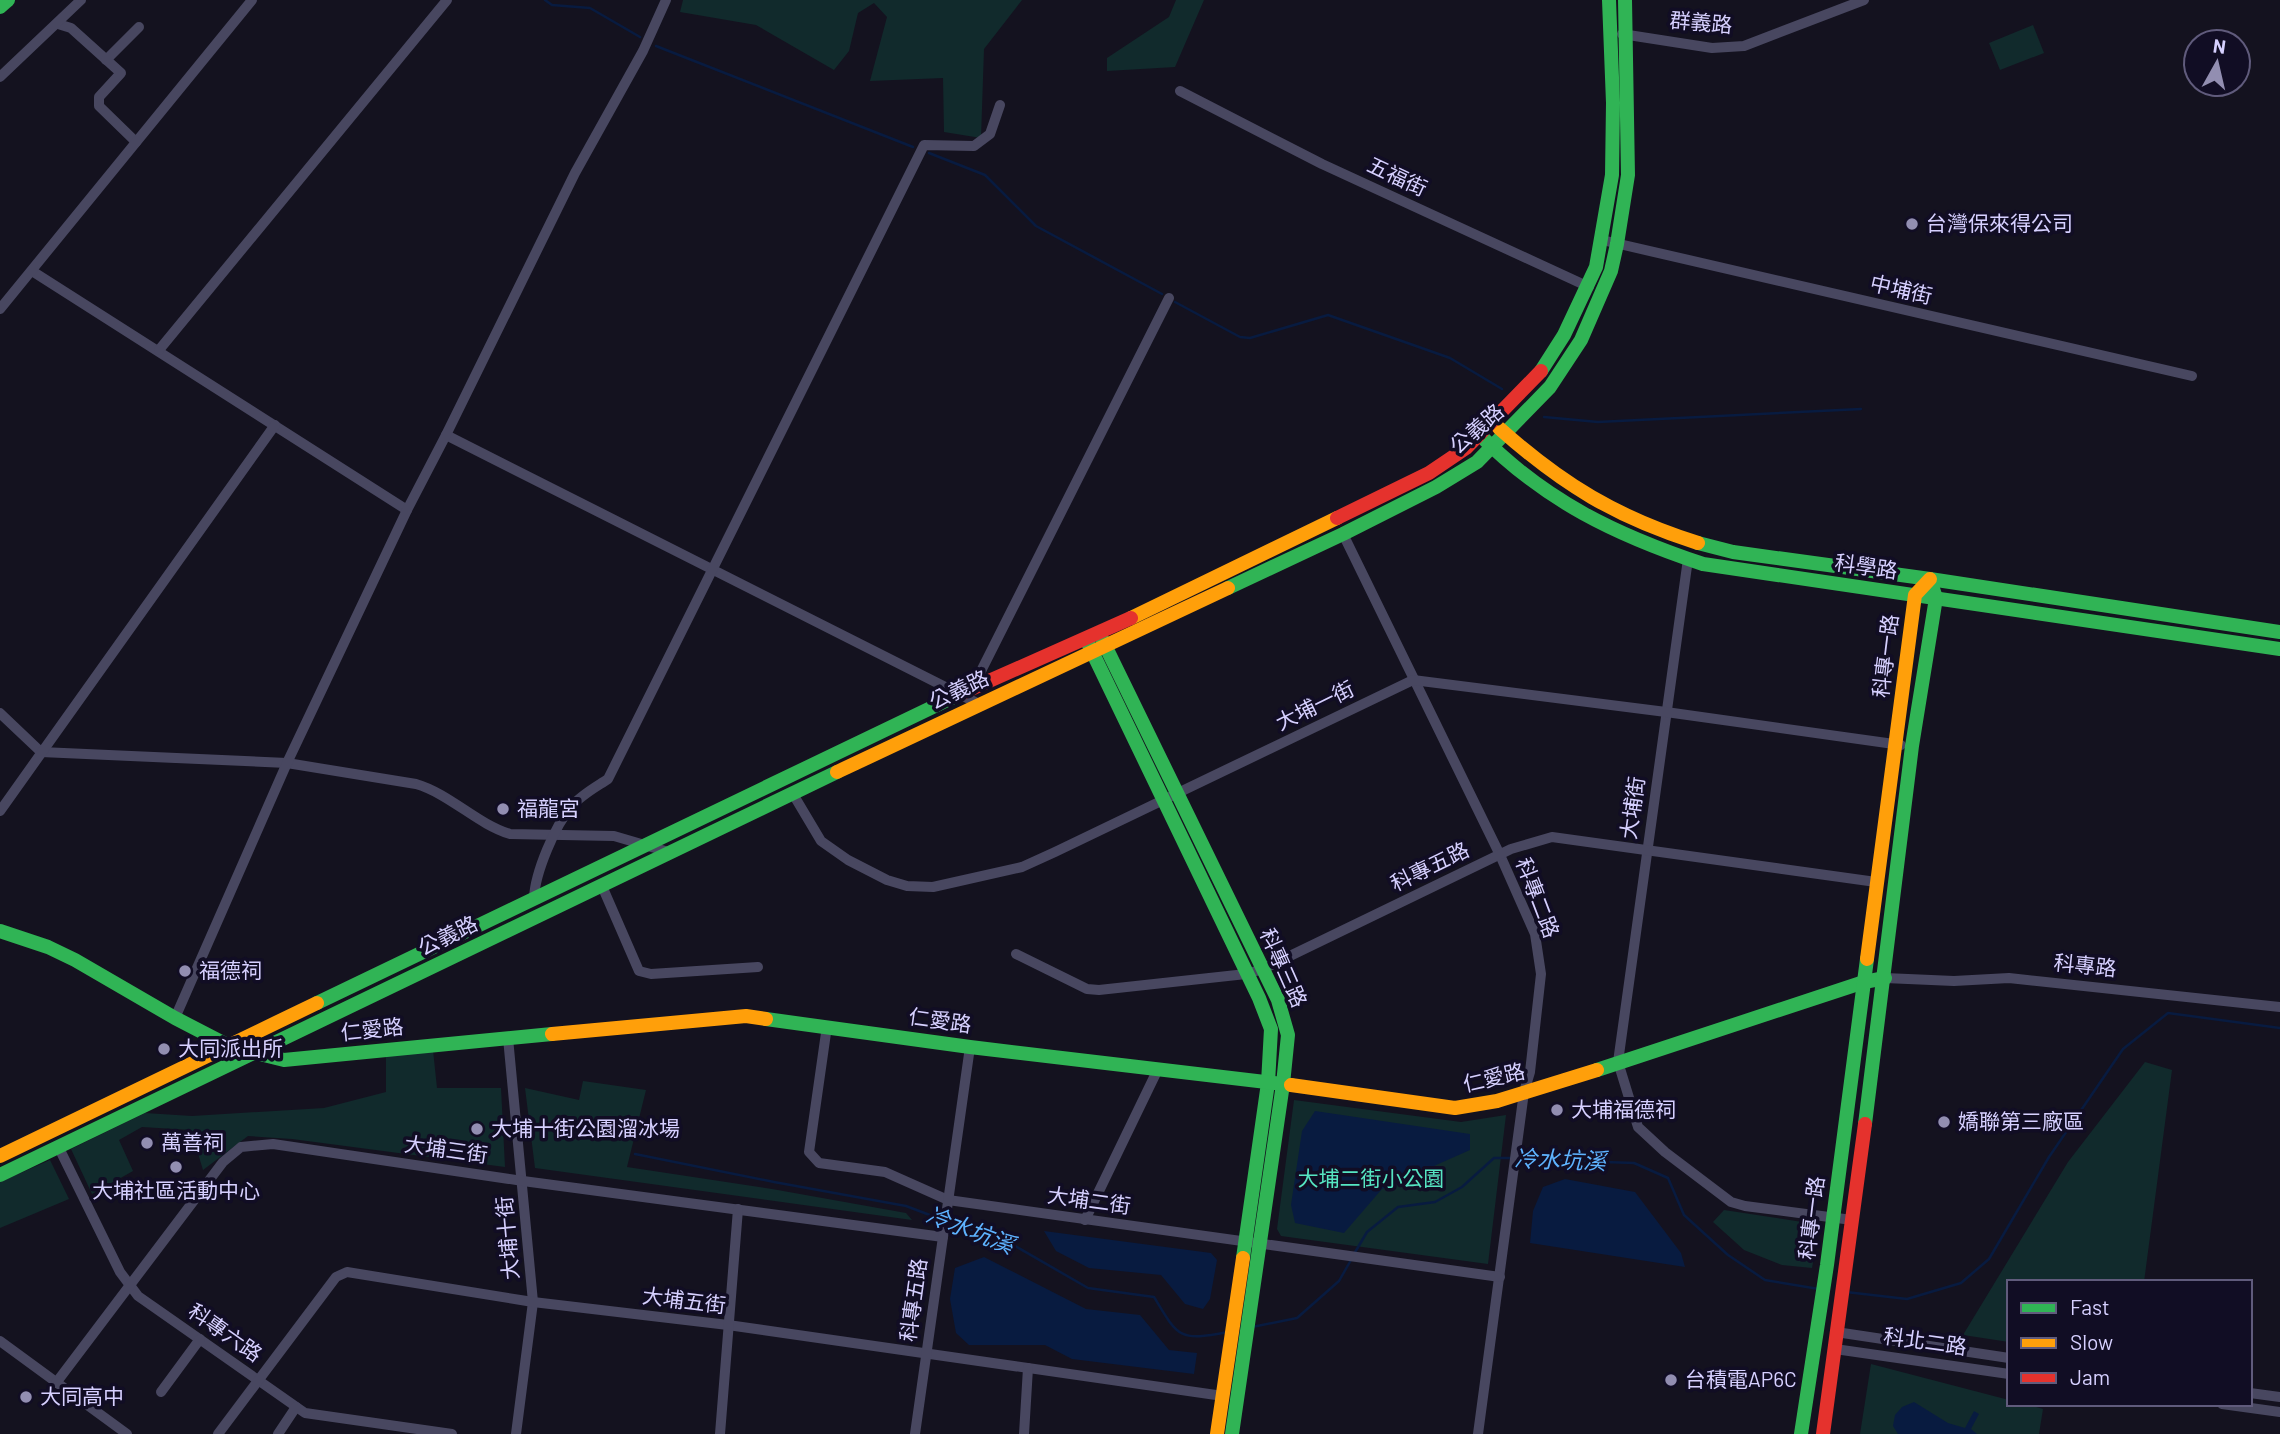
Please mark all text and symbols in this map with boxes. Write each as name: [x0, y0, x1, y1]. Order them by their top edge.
street label: 群義路: [1669, 6, 1734, 37]
north arrow: [2182, 28, 2252, 98]
text: N: [2212, 33, 2227, 58]
street label: 五福街: [1364, 151, 1431, 200]
place label: 台灣保來得公司: [1926, 210, 2073, 235]
marker: 台灣保來得公司: [1904, 216, 1920, 232]
street label: 中埔街: [1868, 269, 1935, 308]
street label: 公義路: [1444, 398, 1508, 458]
street label: 科學路: [1833, 549, 1899, 582]
street label: 科專一路: [1867, 613, 1902, 699]
street label: 公義路: [925, 664, 992, 713]
street label: 大埔一街: [1271, 675, 1358, 734]
street label: 大埔街: [1615, 775, 1648, 841]
place label: 福龍宮: [517, 795, 580, 820]
marker: 福龍宮: [495, 801, 511, 817]
street label: 科專五路: [1386, 836, 1473, 895]
street label: 科專二路: [1512, 854, 1565, 941]
street label: 公義路: [414, 910, 481, 960]
street label: 科專三路: [1256, 924, 1313, 1011]
street label: 科專路: [2053, 949, 2118, 980]
place label: 福德祠: [199, 957, 262, 982]
marker: 福德祠: [177, 963, 193, 979]
street label: 仁愛路: [907, 1003, 973, 1036]
street label: 仁愛路: [339, 1013, 404, 1044]
place label: 大同派出所: [178, 1035, 283, 1060]
marker: 大同派出所: [156, 1041, 172, 1057]
street label: 仁愛路: [1460, 1057, 1527, 1096]
place label: 大埔福德祠: [1571, 1096, 1676, 1121]
marker: 大埔福德祠: [1549, 1102, 1565, 1118]
place label: 嬌聯第三廠區: [1958, 1108, 2084, 1133]
marker: 嬌聯第三廠區: [1936, 1114, 1952, 1130]
place label: 大埔十街公園溜冰場: [491, 1115, 680, 1140]
marker: 大埔十街公園溜冰場: [469, 1121, 485, 1137]
place label: 萬善祠: [161, 1129, 224, 1154]
street label: 大埔三街: [403, 1130, 490, 1167]
marker: 萬善祠: [139, 1135, 155, 1151]
water label: 冷水坑溪: [1514, 1143, 1609, 1175]
marker: 大埔社區活動中心: [168, 1159, 184, 1175]
park label: 大埔二街小公園: [1298, 1165, 1445, 1190]
street label: 科專一路: [1793, 1175, 1828, 1261]
place label: 大埔社區活動中心: [92, 1177, 260, 1202]
street label: 大埔二街: [1046, 1181, 1133, 1218]
street label: 大埔十街: [490, 1195, 523, 1281]
water label: 冷水坑溪: [922, 1200, 1021, 1260]
street label: 科專五路: [894, 1256, 931, 1343]
legend: [2007, 1280, 2252, 1406]
street label: 大埔五街: [641, 1282, 727, 1317]
text: Fast: [2070, 1294, 2110, 1319]
street label: 科專六路: [184, 1297, 267, 1366]
street label: 科北二路: [1882, 1322, 1969, 1359]
text: Slow: [2070, 1329, 2113, 1354]
text: Jam: [2070, 1364, 2110, 1389]
place label: 台積電AP6C: [1685, 1366, 1797, 1391]
marker: 台積電AP6C: [1663, 1372, 1679, 1388]
place label: 大同高中: [40, 1383, 124, 1408]
marker: 大同高中: [18, 1389, 34, 1405]

